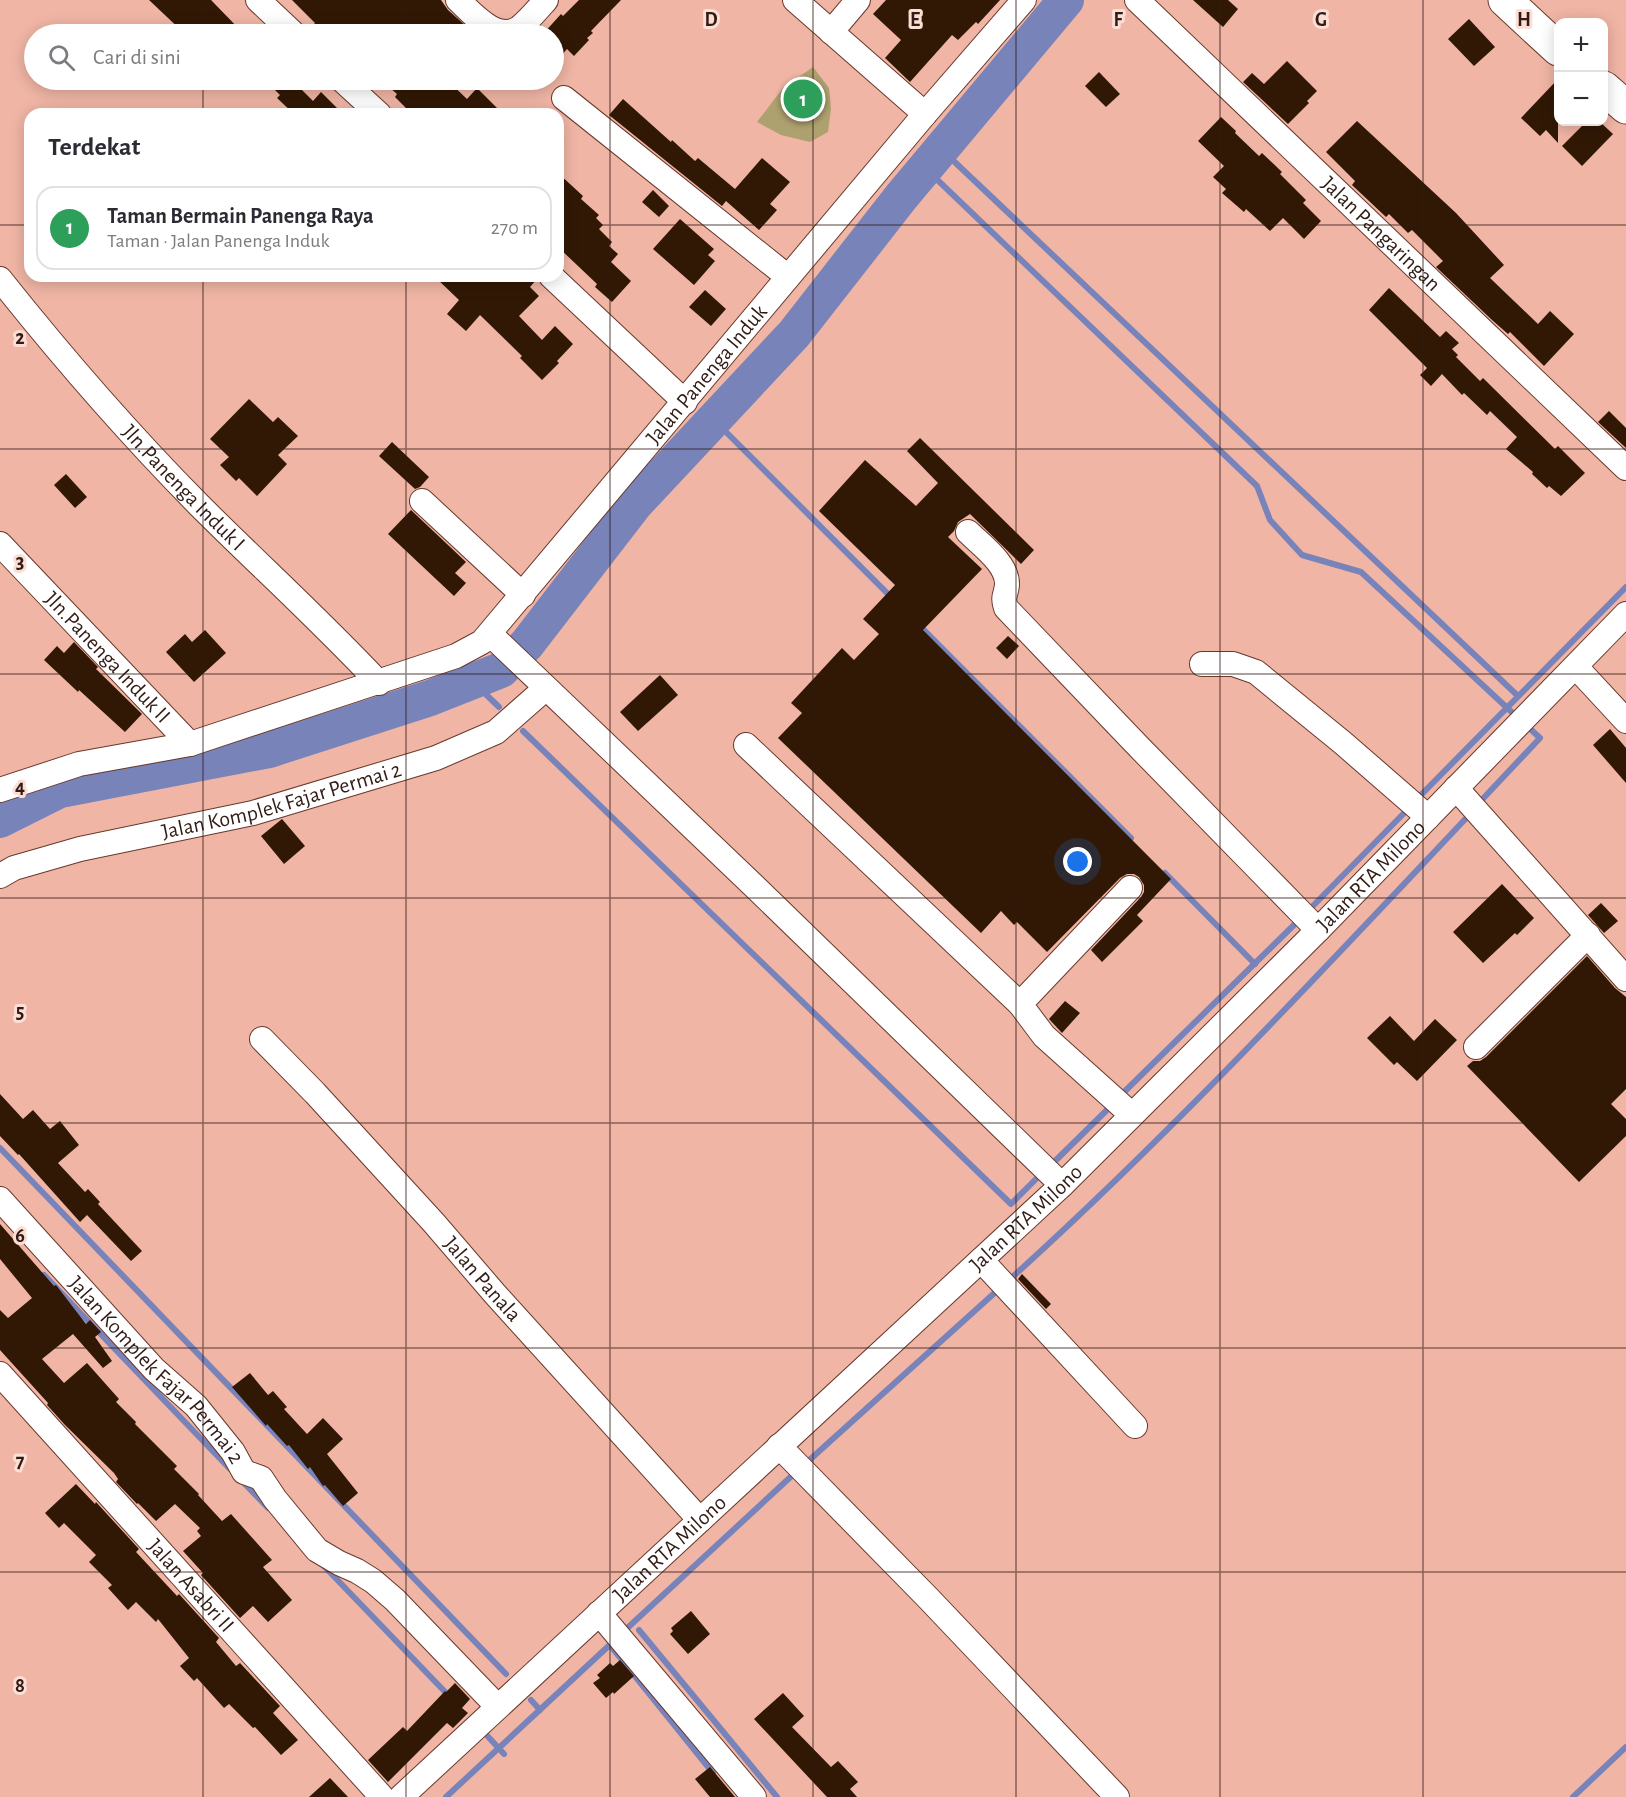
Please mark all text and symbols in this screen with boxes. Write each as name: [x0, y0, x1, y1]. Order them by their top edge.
text: D: [704, 10, 718, 30]
text: E: [910, 10, 920, 30]
text: F: [1113, 10, 1123, 30]
text: G: [1315, 10, 1327, 30]
text: H: [1517, 10, 1531, 30]
map controls: [1554, 18, 1608, 126]
button: +: [1554, 18, 1608, 72]
search box: [24, 24, 564, 90]
icon: search: [45, 41, 78, 74]
text: Cari di sini: [93, 46, 181, 68]
button: −: [1554, 72, 1608, 126]
pin: 1: [784, 76, 822, 122]
text: Terdekat: [48, 134, 140, 160]
street label: Jalan Pangaringan: [1318, 172, 1445, 295]
text: Taman Bermain Panenga Raya: [107, 205, 374, 227]
text: 1: [66, 218, 73, 238]
text: 270 m: [491, 218, 538, 238]
text: Taman · Jalan Panenga Induk: [107, 231, 330, 251]
street label: Jalan Panenga Induk: [642, 300, 771, 448]
text: 2: [15, 328, 25, 348]
street label: Jln.Panenga Induk I: [118, 420, 249, 555]
text: 3: [16, 552, 24, 572]
street label: Jln.Panenga Induk II: [40, 587, 175, 727]
street label: Jalan Komplek Fajar Permai 2: [160, 758, 404, 843]
text: 4: [15, 777, 25, 797]
street label: Jalan RTA Milono: [1312, 816, 1429, 935]
your location: [1063, 847, 1092, 876]
text: 5: [16, 1002, 24, 1022]
street label: Jalan RTA Milono: [965, 1160, 1087, 1276]
text: 6: [15, 1226, 25, 1246]
street label: Jalan Panala: [440, 1232, 525, 1326]
street label: Jalan Komplek Fajar Permai 2: [65, 1272, 248, 1467]
text: 7: [16, 1451, 25, 1471]
street label: Jalan RTA Milono: [609, 1491, 730, 1606]
street label: Jalan Asabri II: [144, 1535, 238, 1636]
text: 8: [15, 1676, 25, 1696]

